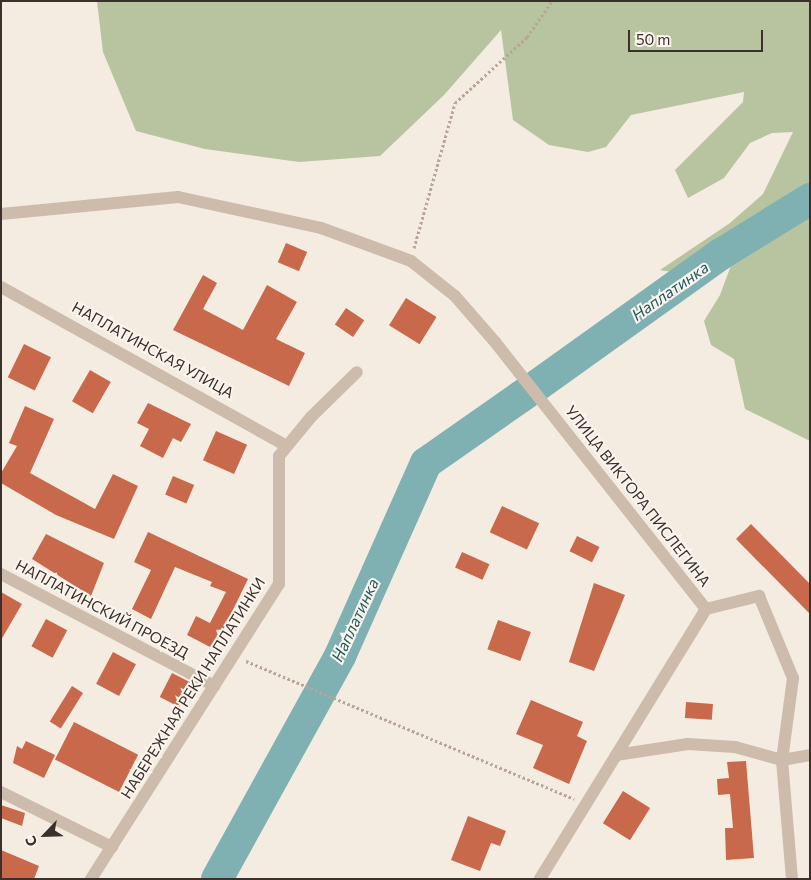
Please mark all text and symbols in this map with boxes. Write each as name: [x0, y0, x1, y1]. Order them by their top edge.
scale bar: [631, 20, 766, 52]
text: 50 m: [636, 30, 670, 48]
water label: Наплатинка: [628, 257, 712, 325]
street label: НАПЛАТИНСКАЯ УЛИЦА: [69, 298, 237, 402]
street label: УЛИЦА ВИКТОРА ПИСЛЕГИНА: [562, 402, 714, 590]
street label: НАПЛАТИНСКИЙ ПРОЕЗД: [12, 556, 192, 662]
street label: НАБЕРЕЖНАЯ РЕКИ НАПЛАТИНКИ: [117, 574, 269, 802]
water label: Наплатинка: [327, 575, 383, 665]
north arrow: [20, 810, 70, 860]
text: С: [21, 833, 41, 849]

